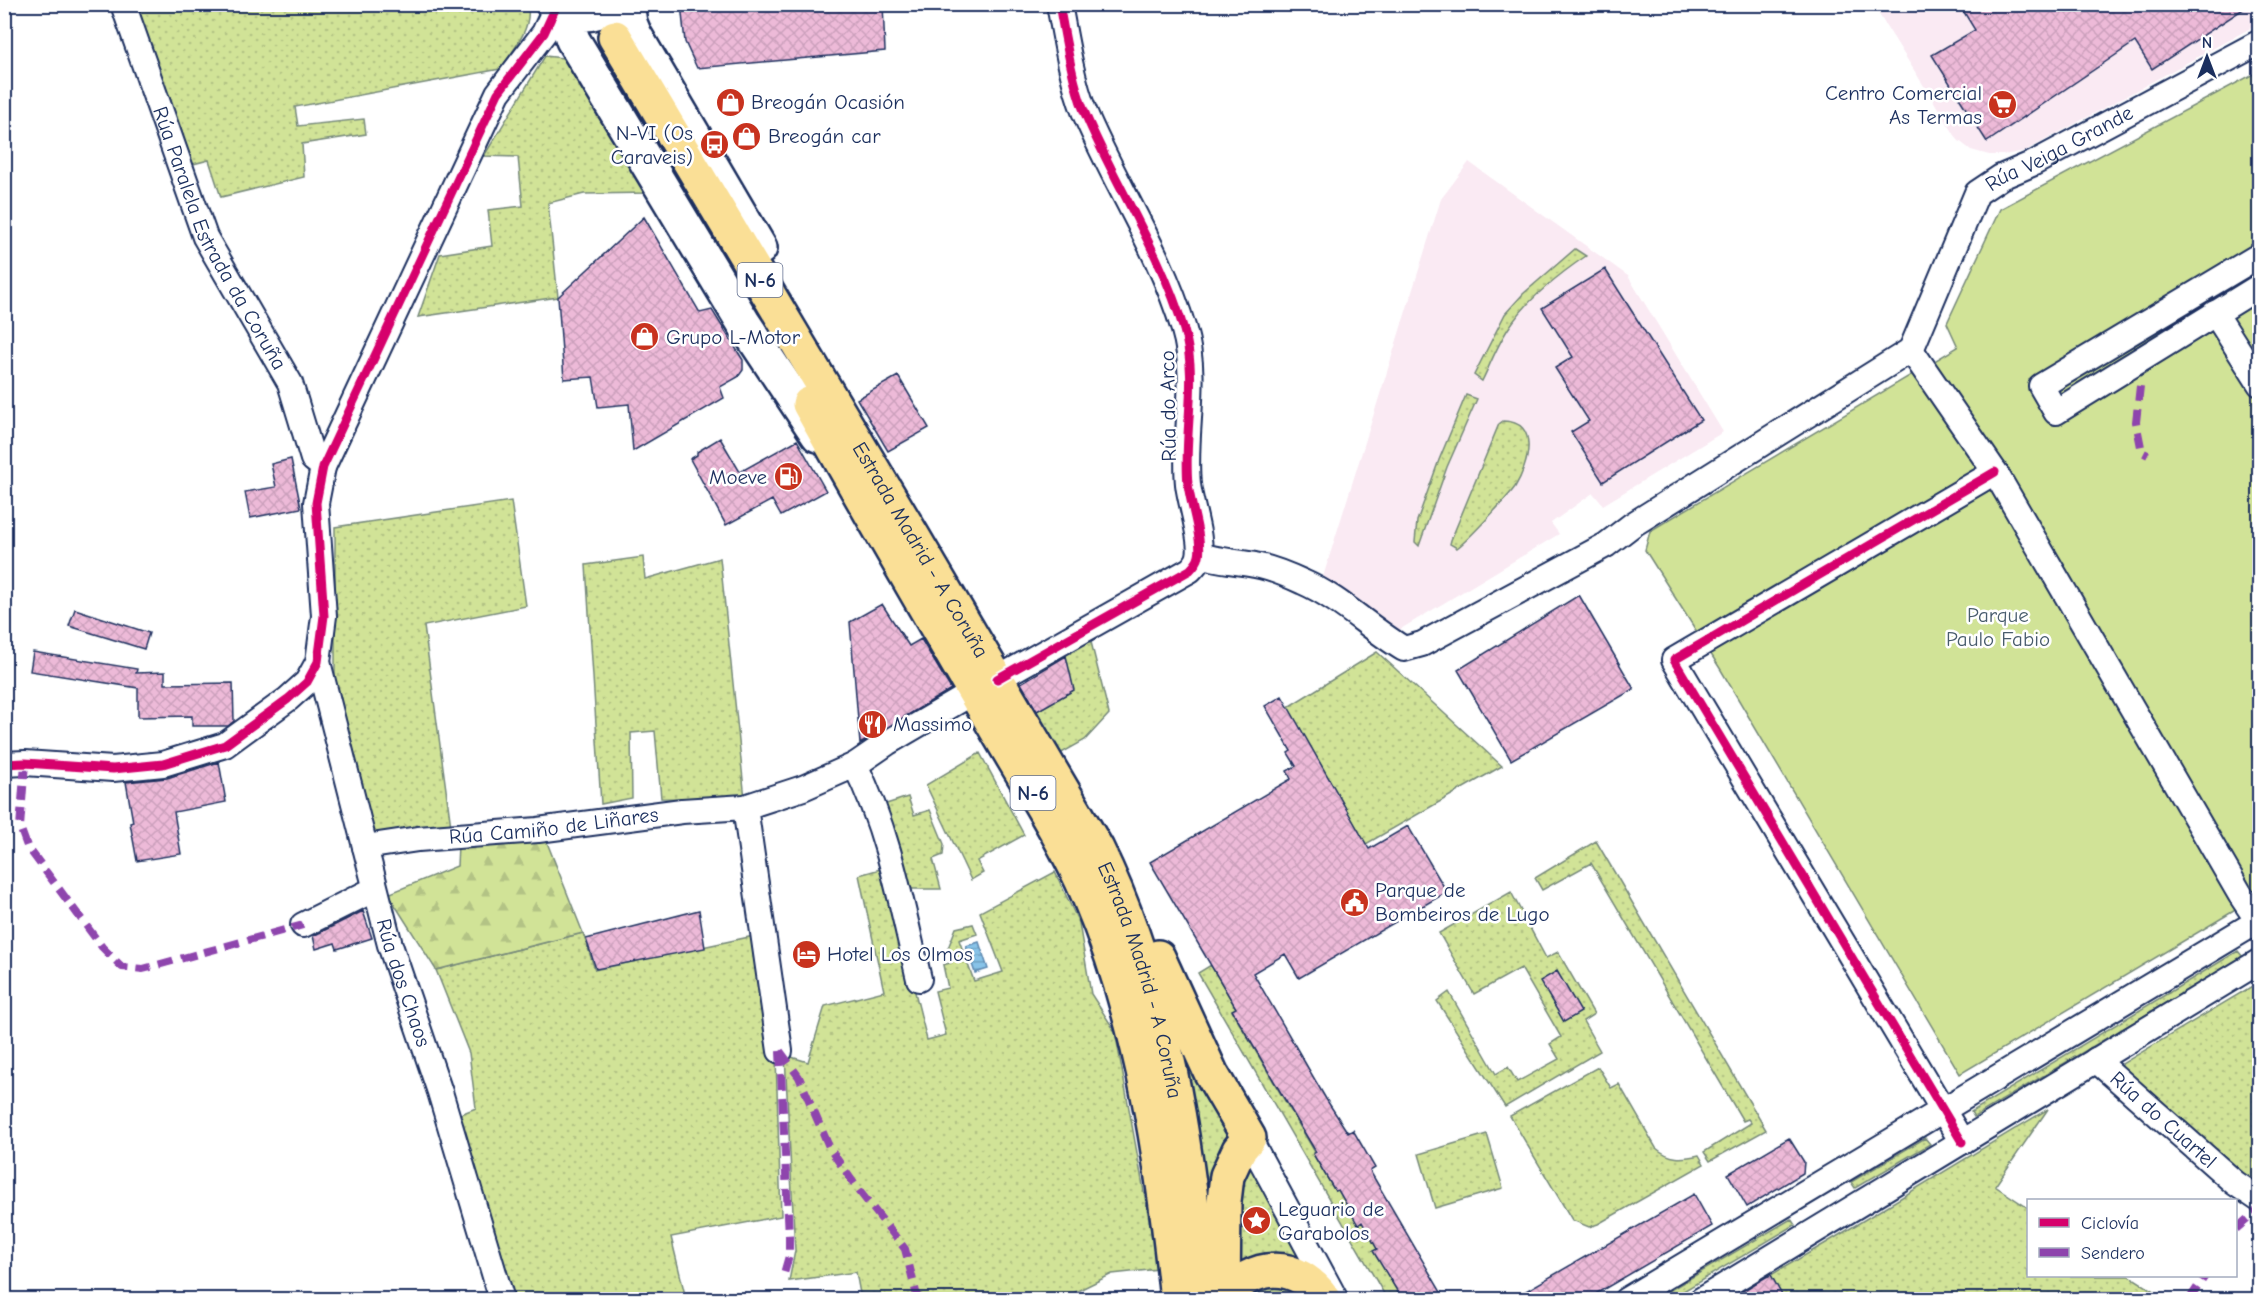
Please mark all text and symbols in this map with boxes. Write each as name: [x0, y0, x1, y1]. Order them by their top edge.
north arrow: [2177, 27, 2237, 87]
text: N: [2202, 34, 2212, 52]
place label: Centro Comercial As Termas: [1825, 81, 1982, 129]
shop icon: Breogán Ocasión: [714, 86, 746, 118]
supermarket icon: Centro Comercial As Termas: [1987, 89, 2019, 121]
place label: Breogán Ocasión: [751, 90, 905, 114]
street label: Rúa Veiga Grande: [1981, 100, 2137, 196]
street label: Rúa Paralela Estrada da Coruña: [148, 103, 292, 374]
shop icon: Breogán car: [731, 120, 763, 152]
place label: N-VI (Os Caraveis): [611, 121, 693, 169]
place label: Breogán car: [768, 124, 881, 148]
bus stop icon: N-VI (Os Caraveis): [698, 129, 730, 161]
road number: N-6: [738, 263, 783, 297]
shop icon: Grupo L-Motor: [629, 321, 661, 353]
place label: Grupo L-Motor: [666, 325, 801, 349]
street label: Rúa do Arco: [1155, 350, 1181, 462]
street label: Estrada Madrid - A Coruña: [847, 438, 994, 662]
fuel station icon: Moeve: [772, 461, 804, 493]
place label: Moeve: [709, 465, 767, 489]
park label: Parque Paulo Fabio: [1946, 603, 2050, 651]
restaurant icon: Massimo: [856, 708, 888, 740]
place label: Massimo: [893, 712, 972, 736]
road number: N-6: [1010, 776, 1056, 810]
street label: Rúa Camiño de Liñares: [448, 802, 660, 849]
street label: Estrada Madrid - A Coruña: [1093, 858, 1187, 1100]
place label: Parque de Bombeiros de Lugo: [1375, 878, 1550, 926]
public building icon: Parque de Bombeiros de Lugo: [1338, 886, 1370, 918]
street label: Rúa dos Chaos: [372, 916, 436, 1050]
hotel icon: Hotel Los Olmos: [790, 938, 822, 970]
place label: Hotel Los Olmos: [827, 942, 973, 966]
street label: Rúa do Cuartel: [2105, 1066, 2221, 1173]
place label: Leguario de Garabolos: [1278, 1197, 1384, 1245]
legend: [2027, 1199, 2237, 1277]
place icon: Leguario de Garabolos: [1241, 1205, 1273, 1237]
text: Ciclovía: [2081, 1213, 2139, 1234]
text: Sendero: [2081, 1243, 2145, 1264]

